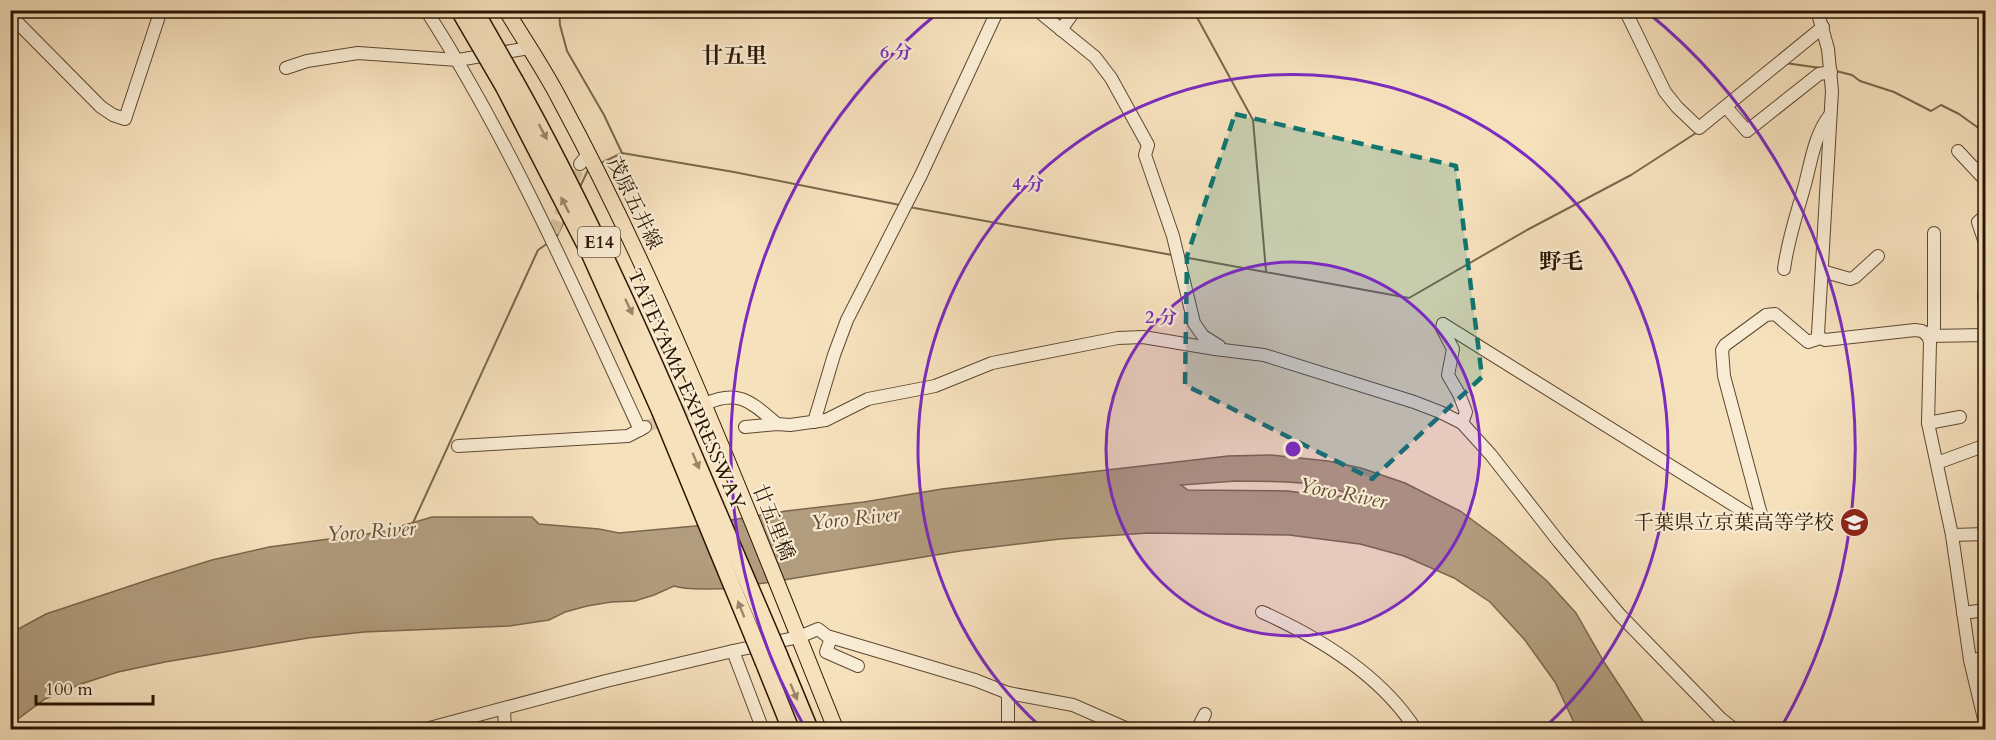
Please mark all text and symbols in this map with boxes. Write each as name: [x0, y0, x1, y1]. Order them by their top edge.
text: 6 分: [880, 40, 912, 65]
district label: 廿五里: [701, 41, 767, 71]
one-way arrow: [538, 124, 548, 141]
street label: 茂原五井線: [600, 152, 669, 254]
text: 4 分: [1012, 172, 1044, 197]
one-way arrow: [560, 196, 570, 213]
road number: E14: [578, 227, 620, 257]
district label: 野毛: [1539, 247, 1583, 277]
street label: TATEYAMA EXPRESSWAY: [621, 265, 752, 514]
one-way arrow: [624, 299, 633, 316]
text: 2 分: [1145, 305, 1177, 330]
centre of rings: [1283, 439, 1303, 459]
one-way arrow: [691, 452, 701, 470]
water label: Yoro River: [1296, 471, 1391, 516]
street label: 廿五里橋: [746, 480, 801, 564]
water label: Yoro River: [809, 499, 902, 538]
school or university icon: 千葉県立京葉高等学校: [1839, 506, 1871, 538]
place label: 千葉県立京葉高等学校: [1634, 509, 1834, 536]
water label: Yoro River: [325, 514, 418, 549]
one-way arrow: [736, 600, 746, 618]
scale bar: [36, 668, 153, 706]
text: 100 m: [45, 677, 93, 702]
one-way arrow: [789, 684, 799, 702]

